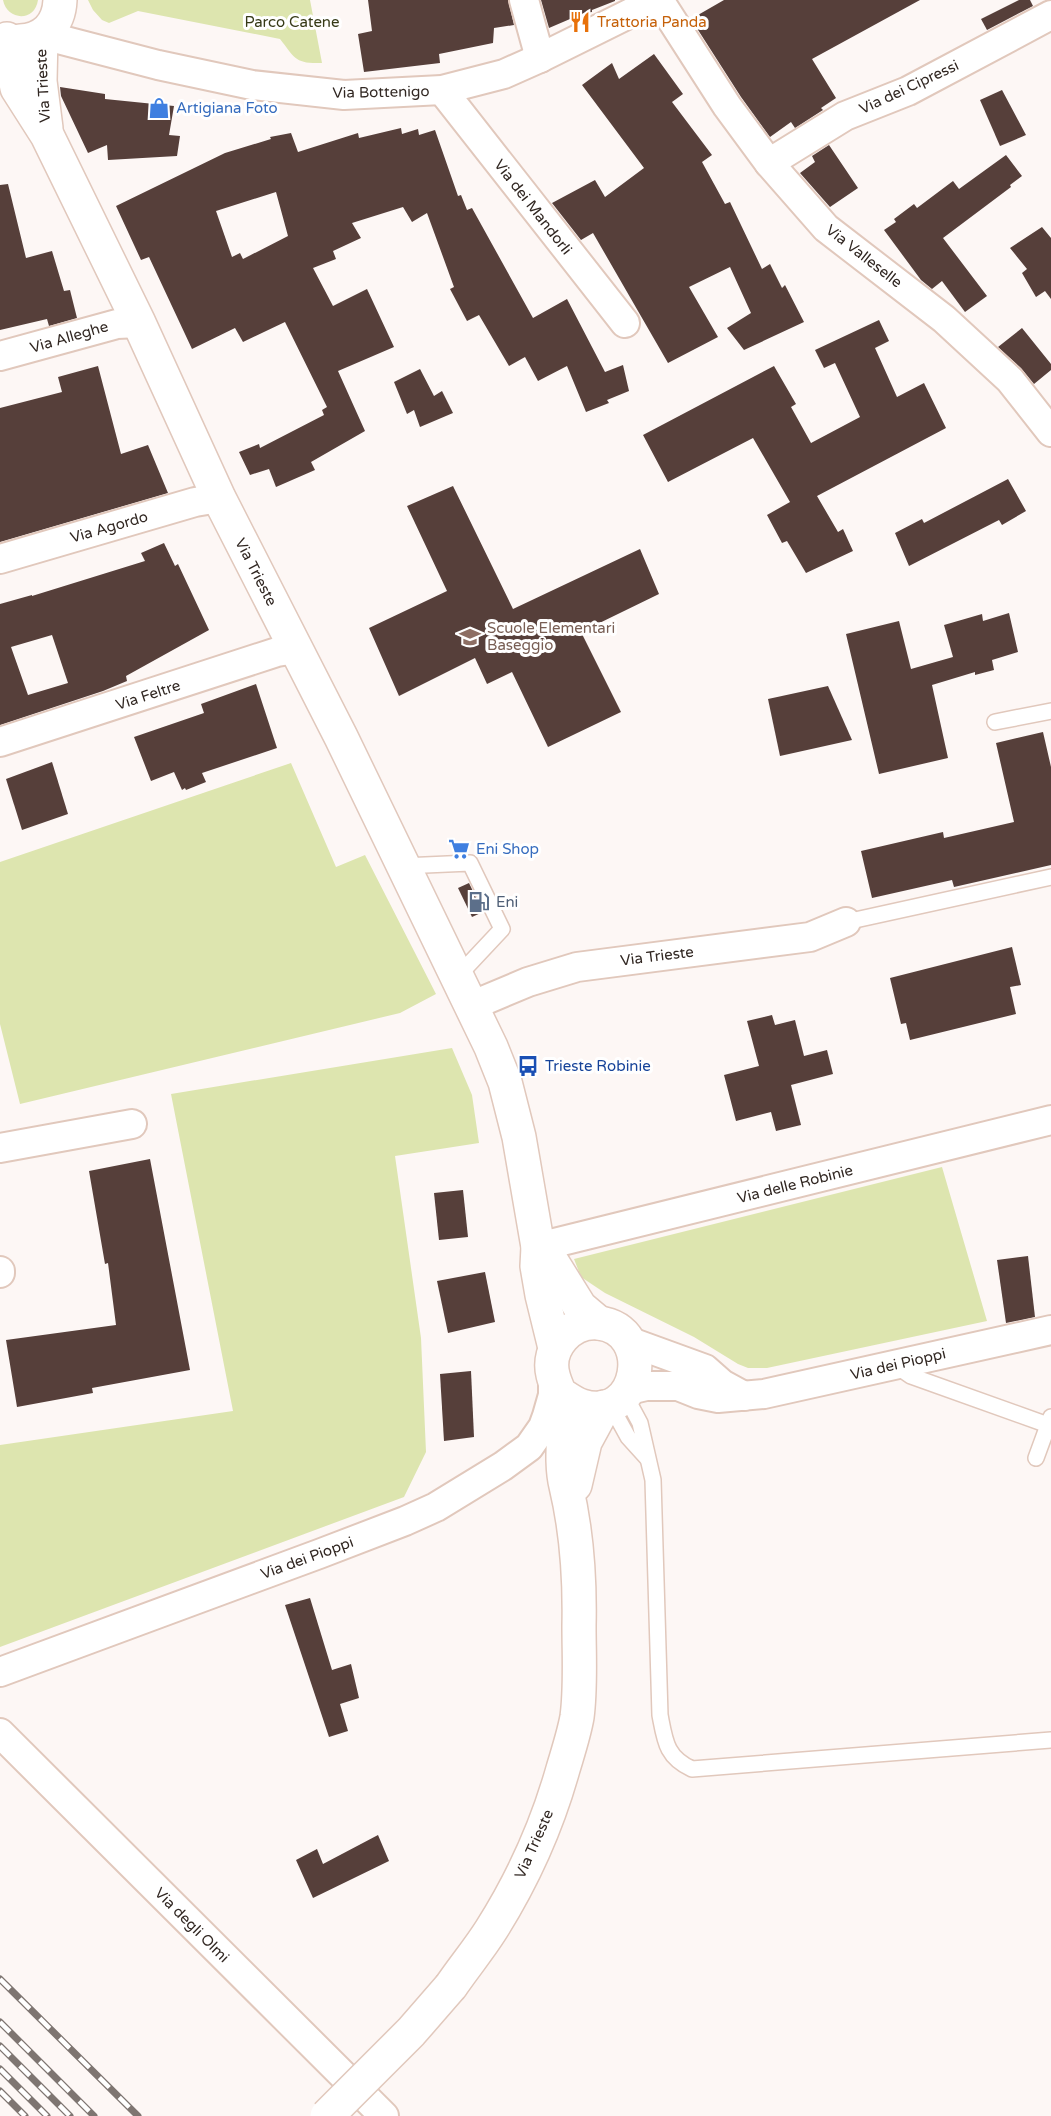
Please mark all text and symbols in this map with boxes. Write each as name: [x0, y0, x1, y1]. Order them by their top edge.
restaurant icon: Trattoria Panda: [568, 10, 592, 34]
park label: Parco Catene: [244, 13, 340, 31]
place label: Trattoria Panda: [597, 13, 707, 31]
street label: Via Trieste: [32, 49, 54, 123]
street label: Via dei Cipressi: [856, 56, 962, 118]
street label: Via Bottenigo: [332, 82, 430, 102]
shop icon: Artigiana Foto: [147, 96, 171, 120]
place label: Artigiana Foto: [176, 99, 278, 117]
street label: Via dei Mandorli: [490, 156, 576, 258]
street label: Via Valleselle: [822, 221, 906, 291]
street label: Via Alleghe: [28, 317, 110, 357]
street label: Via Agordo: [68, 507, 150, 547]
street label: Via Trieste: [231, 535, 281, 609]
place label: Scuole Elementari Baseggio: [487, 619, 615, 654]
school or university icon: Scuole Elementari Baseggio: [458, 625, 482, 649]
street label: Via Feltre: [113, 676, 183, 714]
supermarket icon: Eni Shop: [447, 837, 471, 861]
place label: Eni Shop: [476, 840, 539, 858]
fuel station icon: Eni: [467, 890, 491, 914]
place label: Eni: [496, 893, 518, 911]
street label: Via Trieste: [619, 943, 695, 969]
bus stop icon: Trieste Robinie: [516, 1054, 540, 1078]
place label: Trieste Robinie: [545, 1057, 651, 1075]
street label: Via delle Robinie: [735, 1161, 855, 1207]
street label: Via dei Pioppi: [849, 1344, 947, 1384]
street label: Via dei Pioppi: [258, 1533, 356, 1583]
street label: Via Trieste: [511, 1807, 557, 1881]
street label: Via degli Olmi: [151, 1884, 233, 1966]

